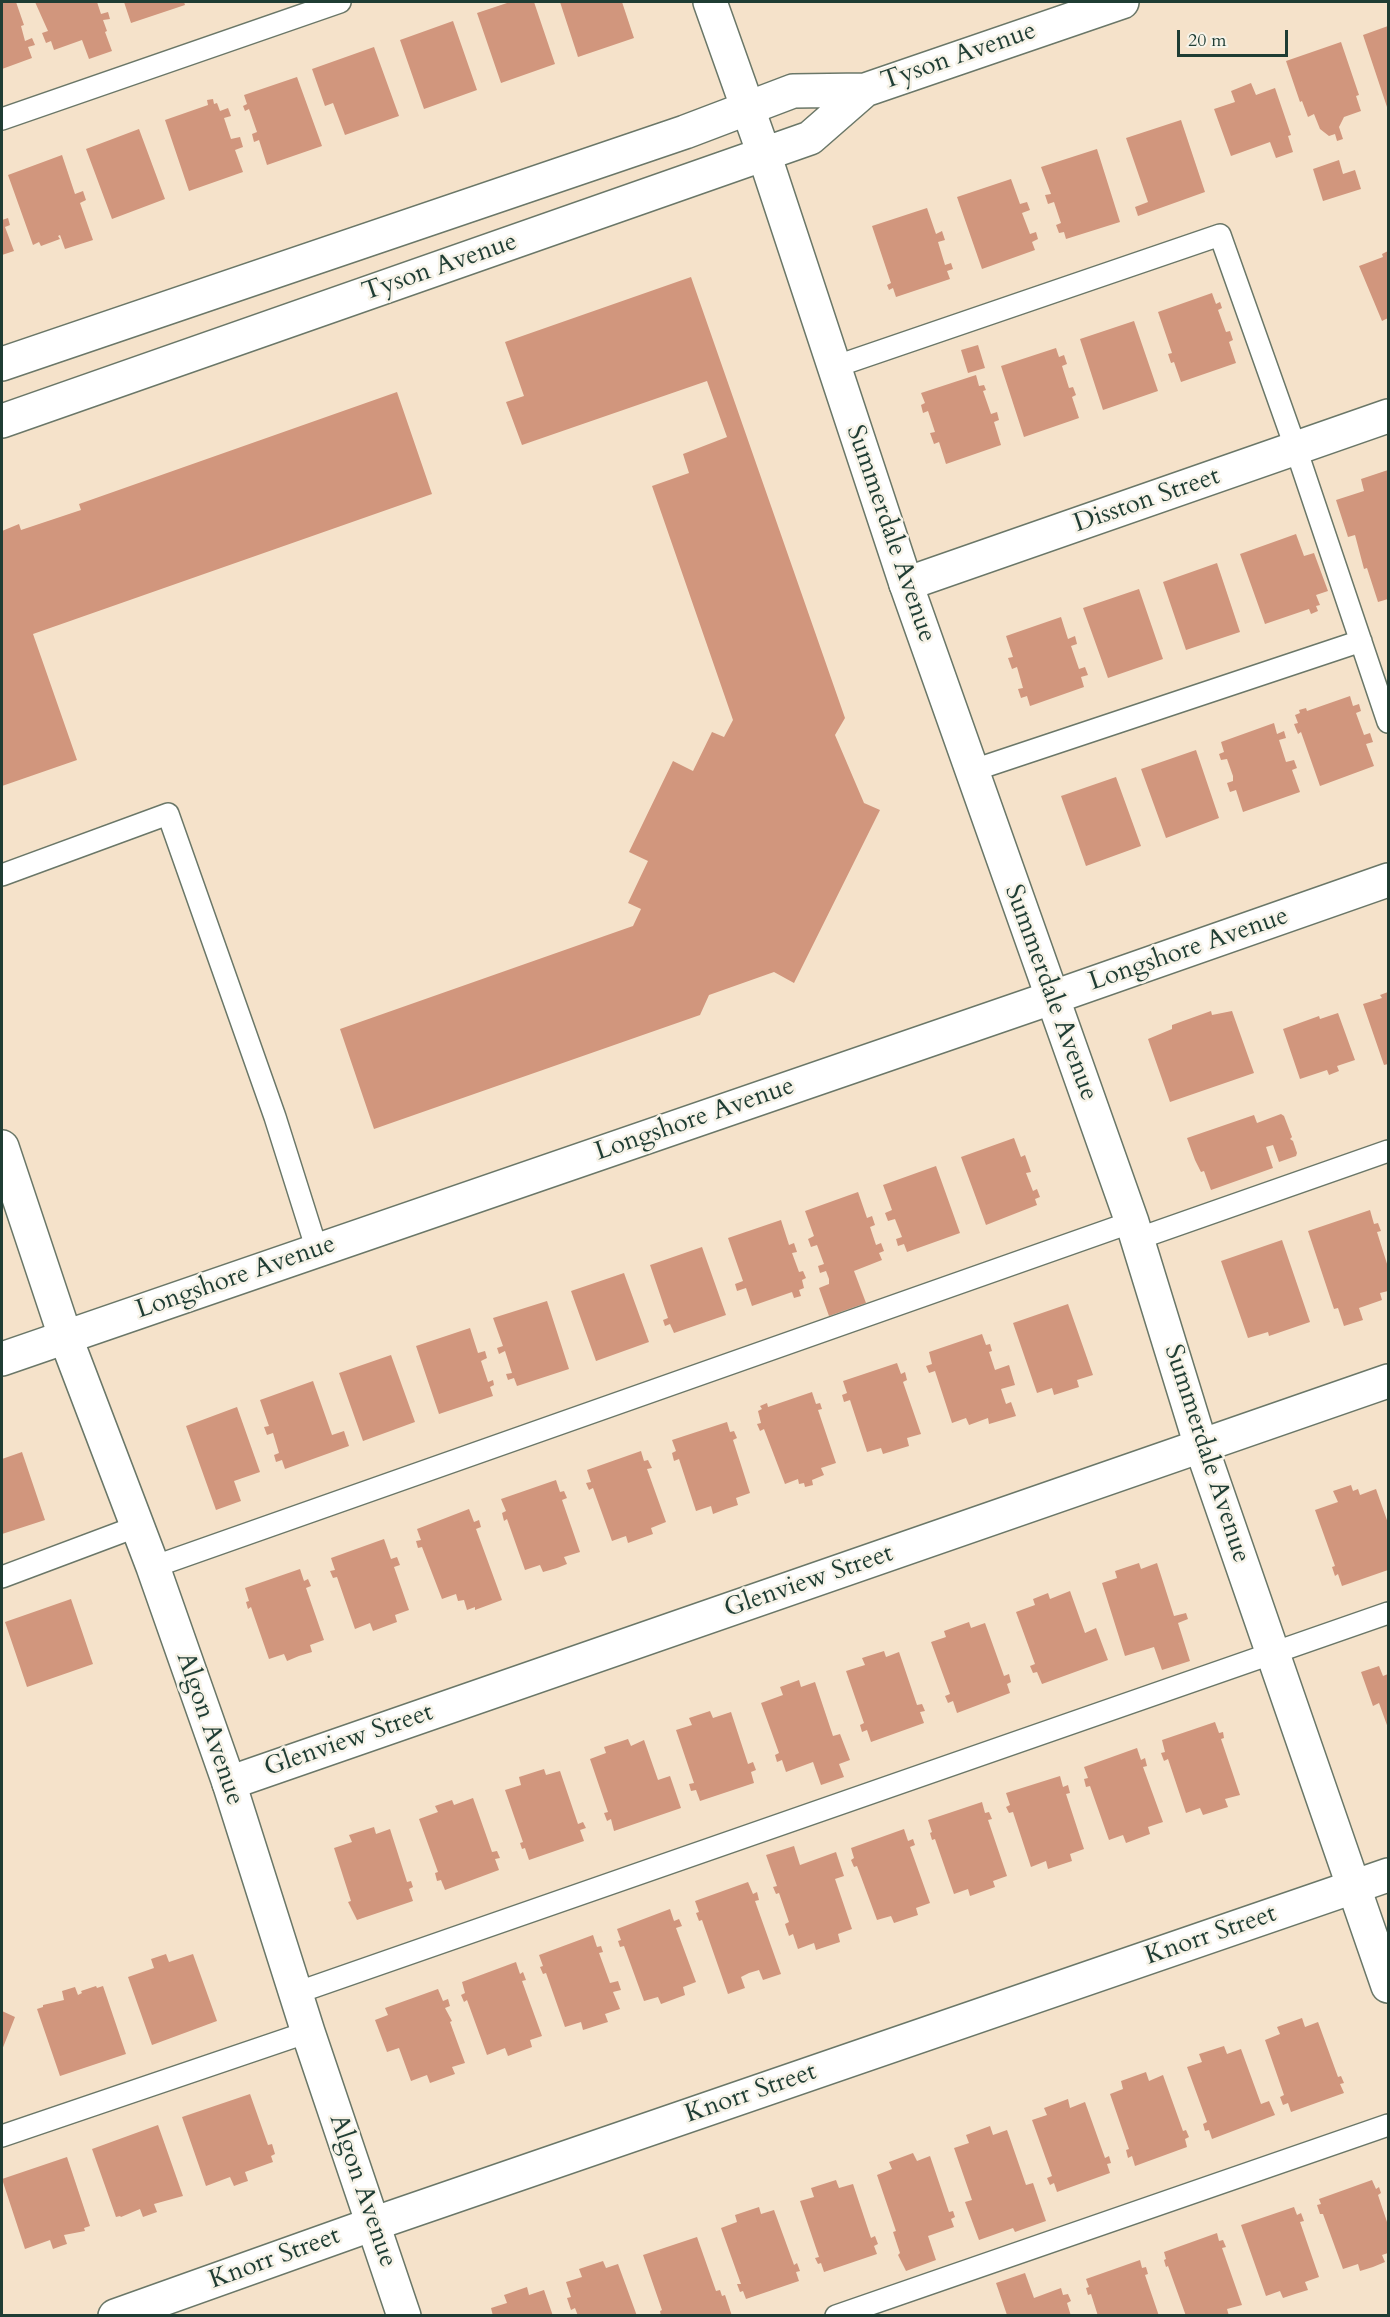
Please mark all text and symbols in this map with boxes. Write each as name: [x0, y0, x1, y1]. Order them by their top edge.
street label: Tyson Avenue: [878, 16, 1040, 98]
scale bar: [1180, 18, 1291, 56]
text: 20 m: [1188, 28, 1227, 53]
street label: Tyson Avenue: [359, 227, 521, 309]
street label: Summerdale Avenue: [838, 421, 942, 647]
street label: Disston Street: [1070, 461, 1224, 541]
street label: Summerdale Avenue: [996, 881, 1104, 1105]
street label: Longshore Avenue: [1085, 901, 1293, 999]
street label: Longshore Avenue: [591, 1071, 799, 1169]
street label: Longshore Avenue: [132, 1229, 340, 1327]
street label: Summerdale Avenue: [1156, 1341, 1256, 1567]
street label: Glenview Street: [721, 1539, 897, 1625]
street label: Algon Avenue: [168, 1648, 250, 1810]
street label: Glenview Street: [261, 1698, 437, 1784]
street label: Knorr Street: [1141, 1899, 1281, 1973]
street label: Knorr Street: [681, 2057, 821, 2131]
street label: Algon Avenue: [321, 2110, 403, 2272]
street label: Knorr Street: [205, 2221, 345, 2297]

